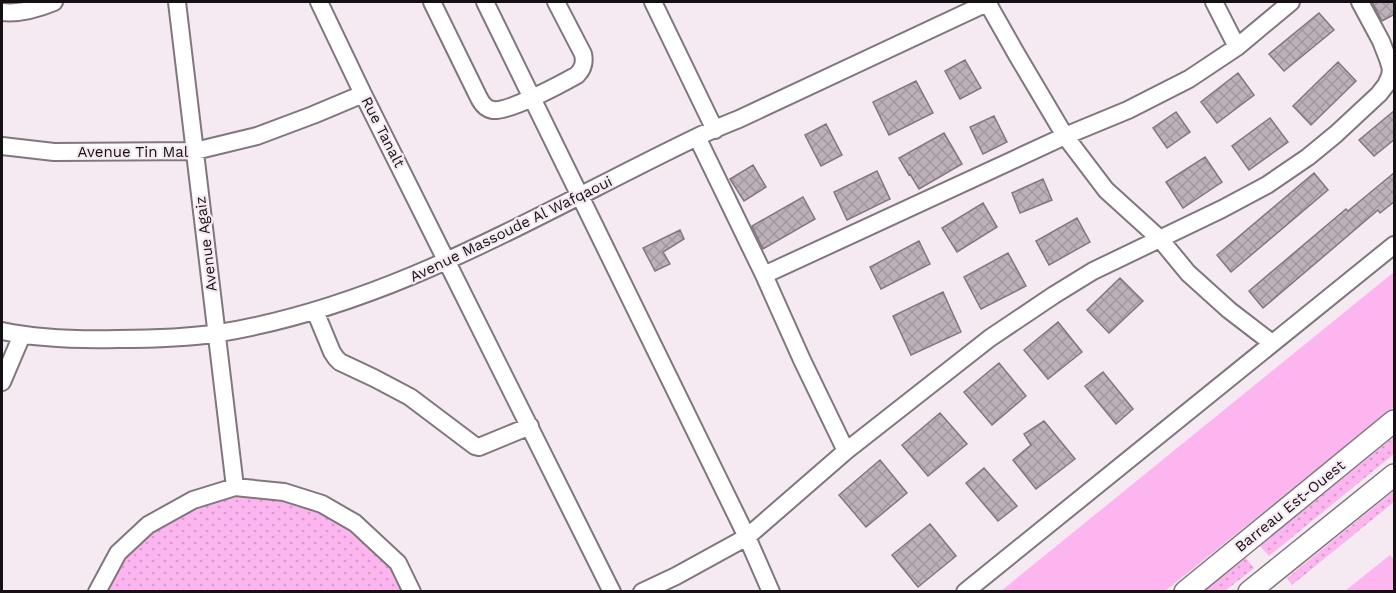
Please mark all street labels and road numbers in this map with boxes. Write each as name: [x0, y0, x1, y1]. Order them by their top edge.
street label: Rue Tanalt: [358, 94, 409, 171]
street label: Avenue Tin Mal: [78, 143, 189, 161]
street label: Avenue Massoude Al Wafqaoui: [407, 172, 615, 286]
street label: Avenue Agaiz: [191, 195, 221, 293]
street label: Barreau Est-Ouest: [1231, 456, 1349, 556]

